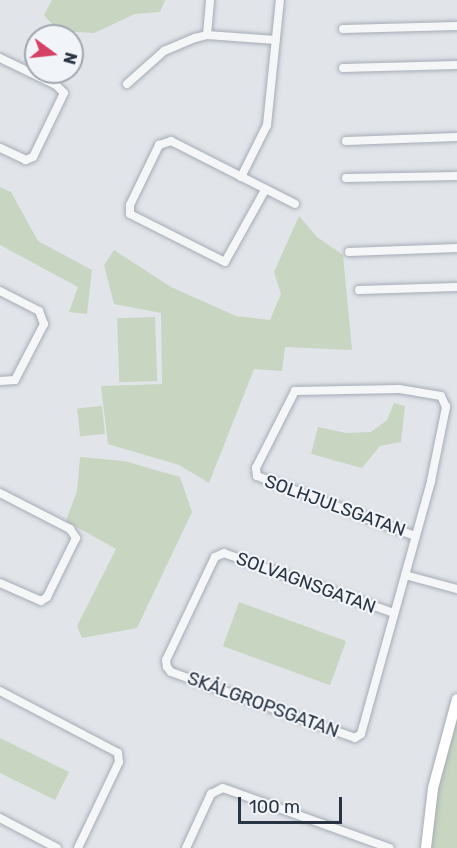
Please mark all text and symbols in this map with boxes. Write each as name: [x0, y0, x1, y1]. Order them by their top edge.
north arrow: [24, 24, 84, 84]
text: N: [59, 50, 81, 66]
street label: SOLHJULSGATAN: [262, 471, 408, 541]
street label: SOLVAGNSGATAN: [233, 548, 379, 618]
street label: SKÅLGROPSGATAN: [184, 668, 342, 742]
scale bar: [241, 785, 344, 823]
text: 100 m: [249, 796, 300, 818]

